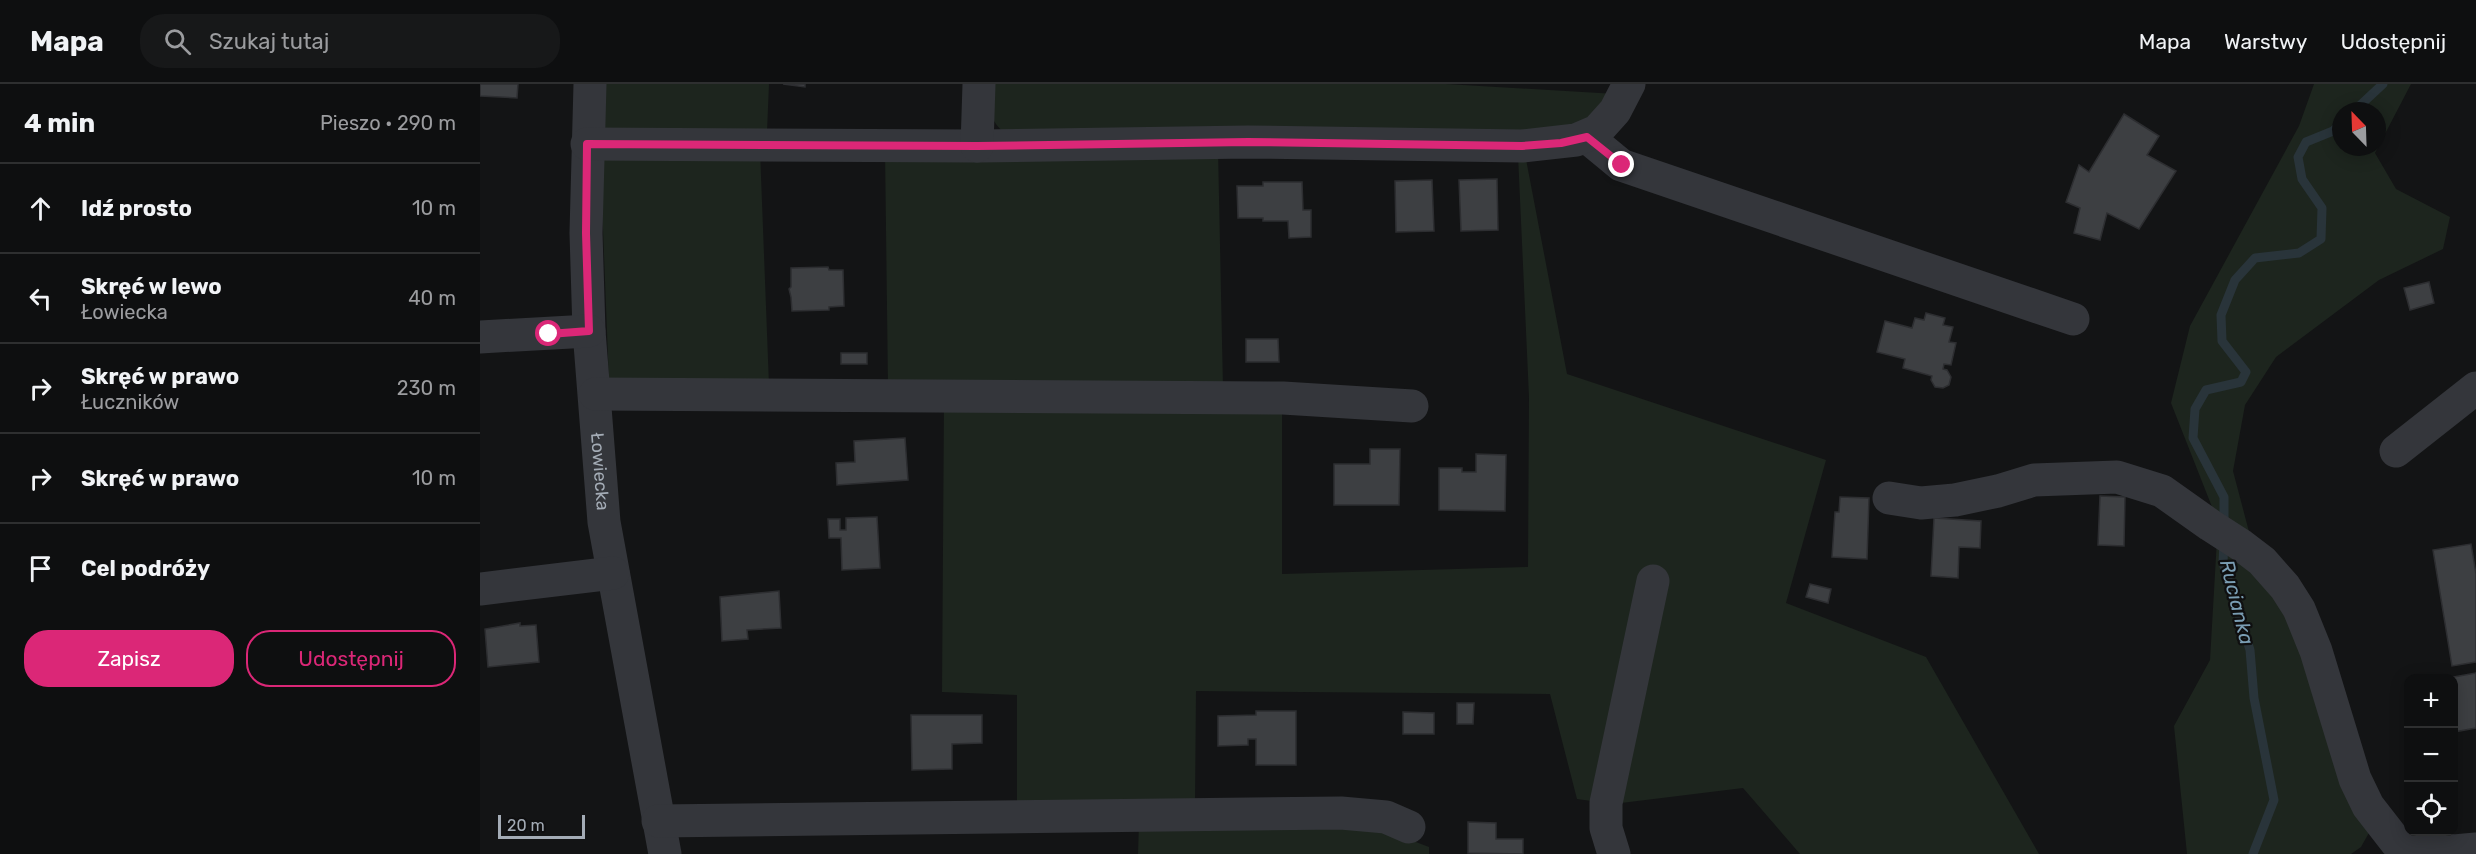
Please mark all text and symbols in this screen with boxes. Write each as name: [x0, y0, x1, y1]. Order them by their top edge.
search box: [140, 14, 560, 68]
text: Mapa: [30, 25, 104, 58]
icon: search: [161, 25, 194, 58]
text: Szukaj tutaj: [209, 28, 329, 55]
text: Mapa: [2139, 29, 2191, 54]
text: Warstwy: [2224, 29, 2307, 54]
text: Udostępnij: [2340, 29, 2446, 54]
north arrow: [2332, 102, 2386, 156]
text: 4 min: [24, 108, 95, 139]
text: Pieszo · 290 m: [320, 111, 456, 135]
route end: [1608, 151, 1634, 177]
icon: ahead: [24, 192, 57, 225]
text: Idź prosto: [81, 195, 192, 222]
text: 10 m: [412, 196, 456, 220]
text: Skręć w lewo: [81, 273, 222, 300]
icon: left: [24, 282, 57, 315]
text: 40 m: [408, 286, 456, 310]
text: Łowiecka: [81, 300, 168, 324]
route start: [535, 320, 561, 346]
text: Skręć w prawo: [81, 363, 239, 390]
icon: right: [24, 372, 57, 405]
text: 230 m: [397, 376, 456, 400]
text: Łuczników: [81, 390, 179, 414]
street label: Łowiecka: [586, 432, 614, 511]
icon: right: [24, 462, 57, 495]
text: Skręć w prawo: [81, 465, 239, 492]
text: 10 m: [412, 466, 456, 490]
icon: arrive: [24, 552, 57, 585]
text: Cel podróży: [81, 555, 210, 582]
water label: Rucianka: [2215, 557, 2259, 647]
button: Zapisz: [24, 630, 234, 687]
button: Udostępnij: [246, 630, 456, 687]
map controls: [2404, 674, 2458, 836]
button: +: [2404, 674, 2458, 728]
button: −: [2404, 728, 2458, 782]
button: locate: [2404, 782, 2458, 836]
scale bar: [498, 812, 585, 840]
text: 20 m: [507, 816, 545, 835]

